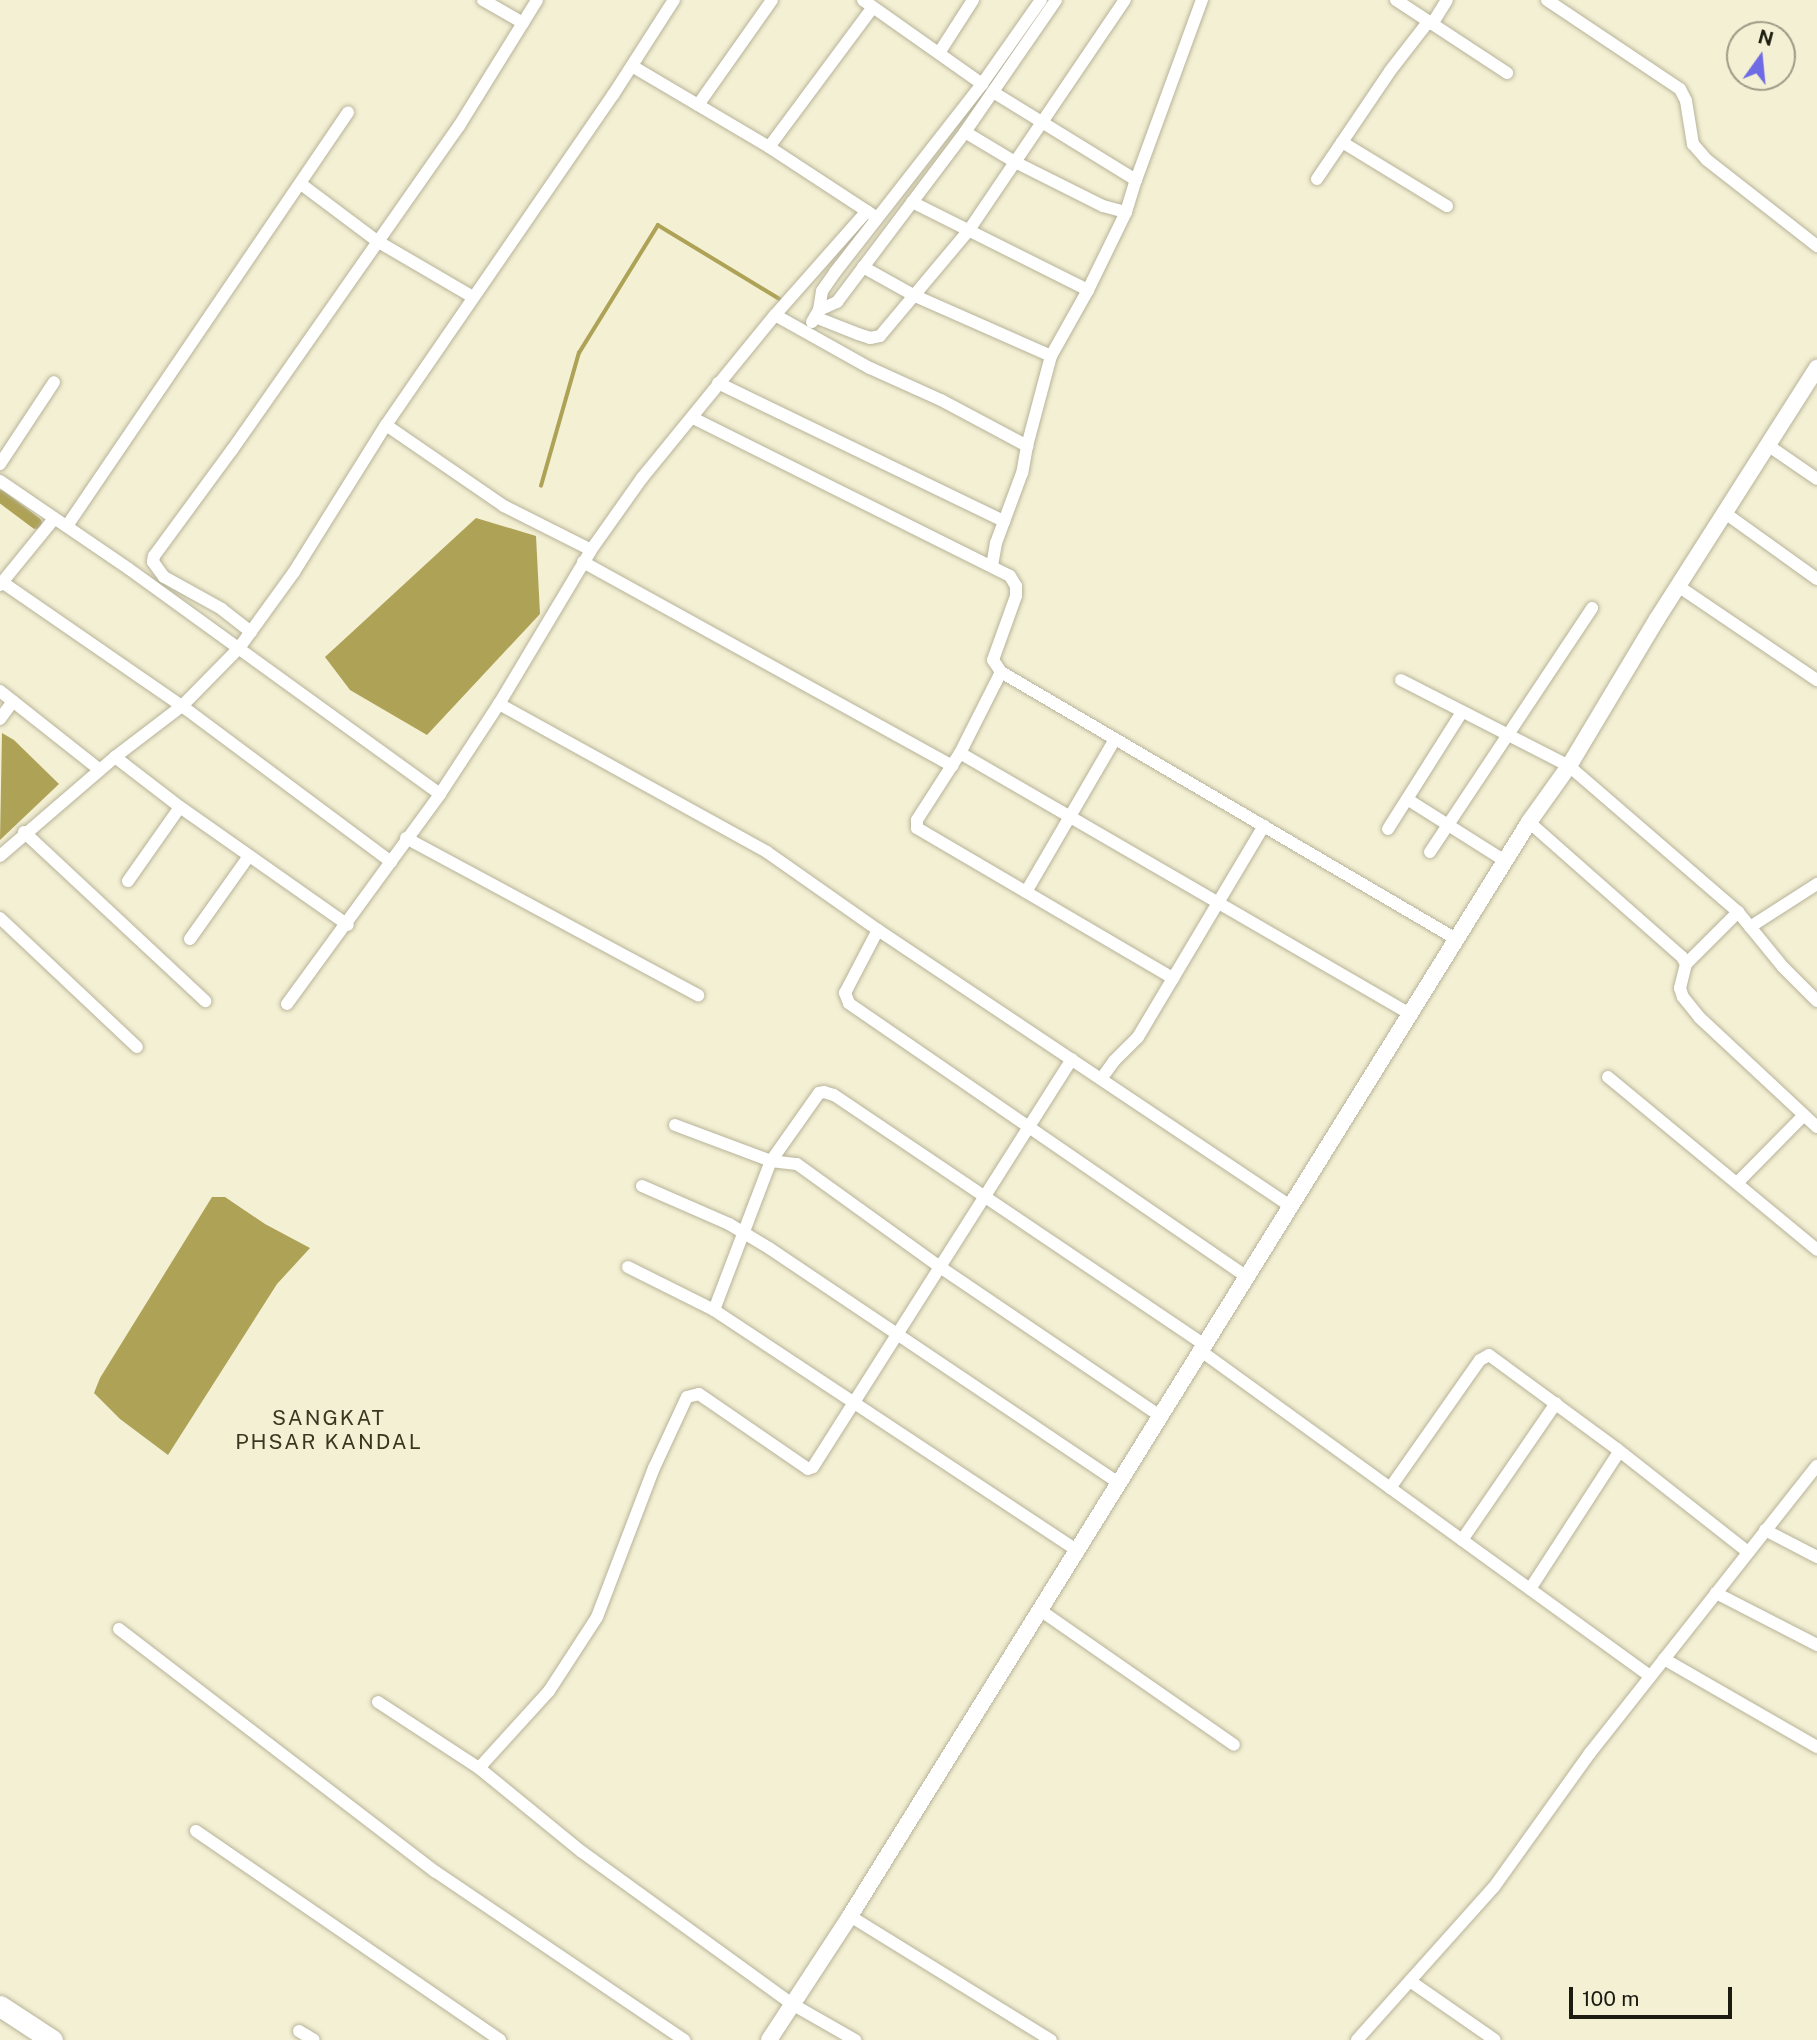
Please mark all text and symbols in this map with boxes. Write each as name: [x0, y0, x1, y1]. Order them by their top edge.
north arrow: [1726, 21, 1796, 91]
text: N: [1756, 25, 1776, 50]
district label: SANGKAT PHSAR KANDAL: [237, 1405, 421, 1455]
scale bar: [1572, 1974, 1735, 2018]
text: 100 m: [1582, 1986, 1639, 2011]

